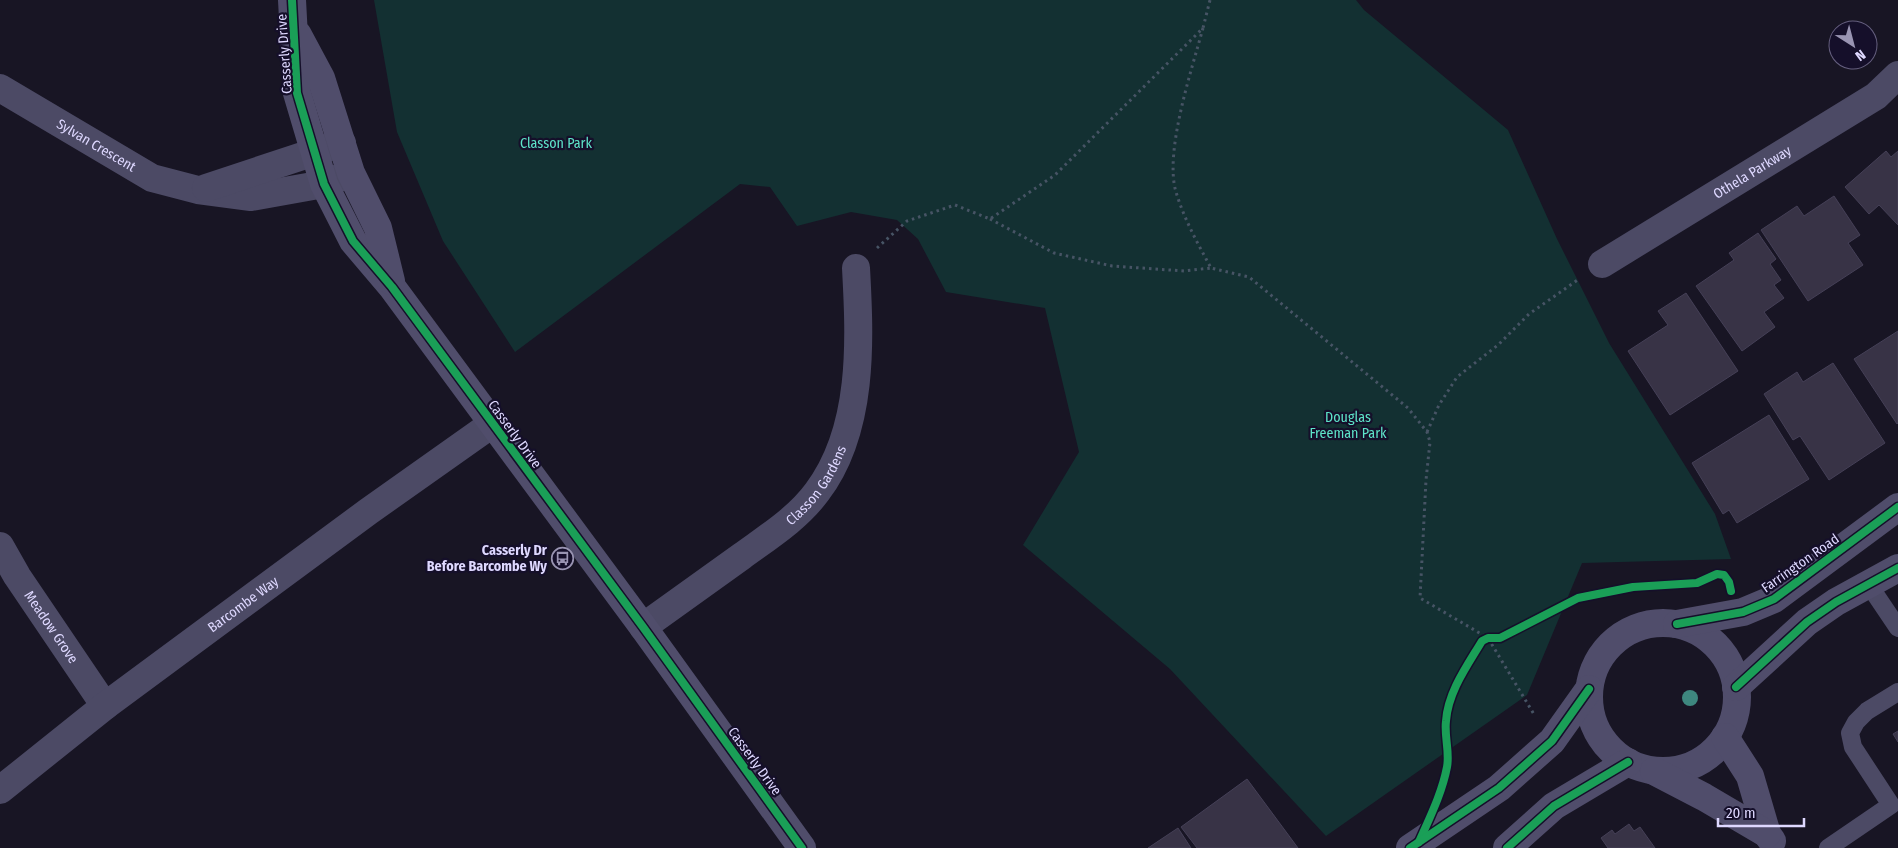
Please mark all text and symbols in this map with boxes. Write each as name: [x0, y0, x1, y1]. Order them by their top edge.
street label: Casserly Drive: [273, 13, 296, 95]
north arrow: [1828, 20, 1878, 70]
text: N: [1852, 46, 1869, 64]
street label: Sylvan Crescent: [53, 115, 139, 176]
park label: Classon Park: [520, 135, 593, 152]
street label: Othela Parkway: [1710, 142, 1795, 203]
street label: Casserly Drive: [484, 397, 545, 472]
park label: Douglas Freeman Park: [1309, 409, 1387, 442]
street label: Classon Gardens: [783, 443, 850, 529]
street label: Farrington Road: [1758, 530, 1842, 596]
place label: Casserly Dr Before Barcombe Wy: [427, 542, 548, 575]
bus stop icon: Casserly Dr Before Barcombe Wy: [551, 546, 575, 570]
street label: Barcombe Way: [205, 572, 283, 636]
street label: Meadow Grove: [21, 588, 82, 667]
street label: Casserly Drive: [724, 724, 785, 799]
scale bar: [1718, 796, 1804, 828]
text: 20 m: [1726, 804, 1756, 822]

